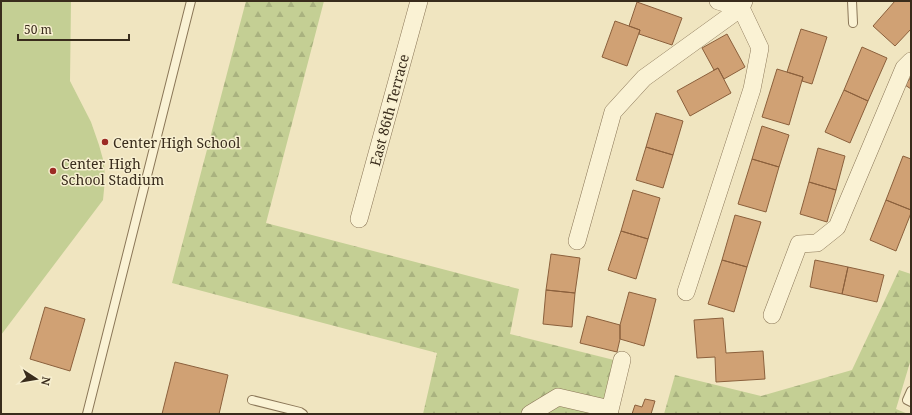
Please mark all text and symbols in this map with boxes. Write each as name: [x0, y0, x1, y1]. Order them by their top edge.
scale bar: [18, 16, 129, 42]
text: 50 m: [24, 21, 52, 38]
street label: East 86th Terrace: [365, 52, 413, 168]
place label: Center High School: [113, 133, 241, 152]
marker: Center High School: [100, 137, 110, 147]
place label: Center High School Stadium: [61, 154, 164, 189]
marker: Center High School Stadium: [48, 166, 58, 176]
north arrow: [16, 359, 56, 399]
text: N: [38, 375, 55, 387]

